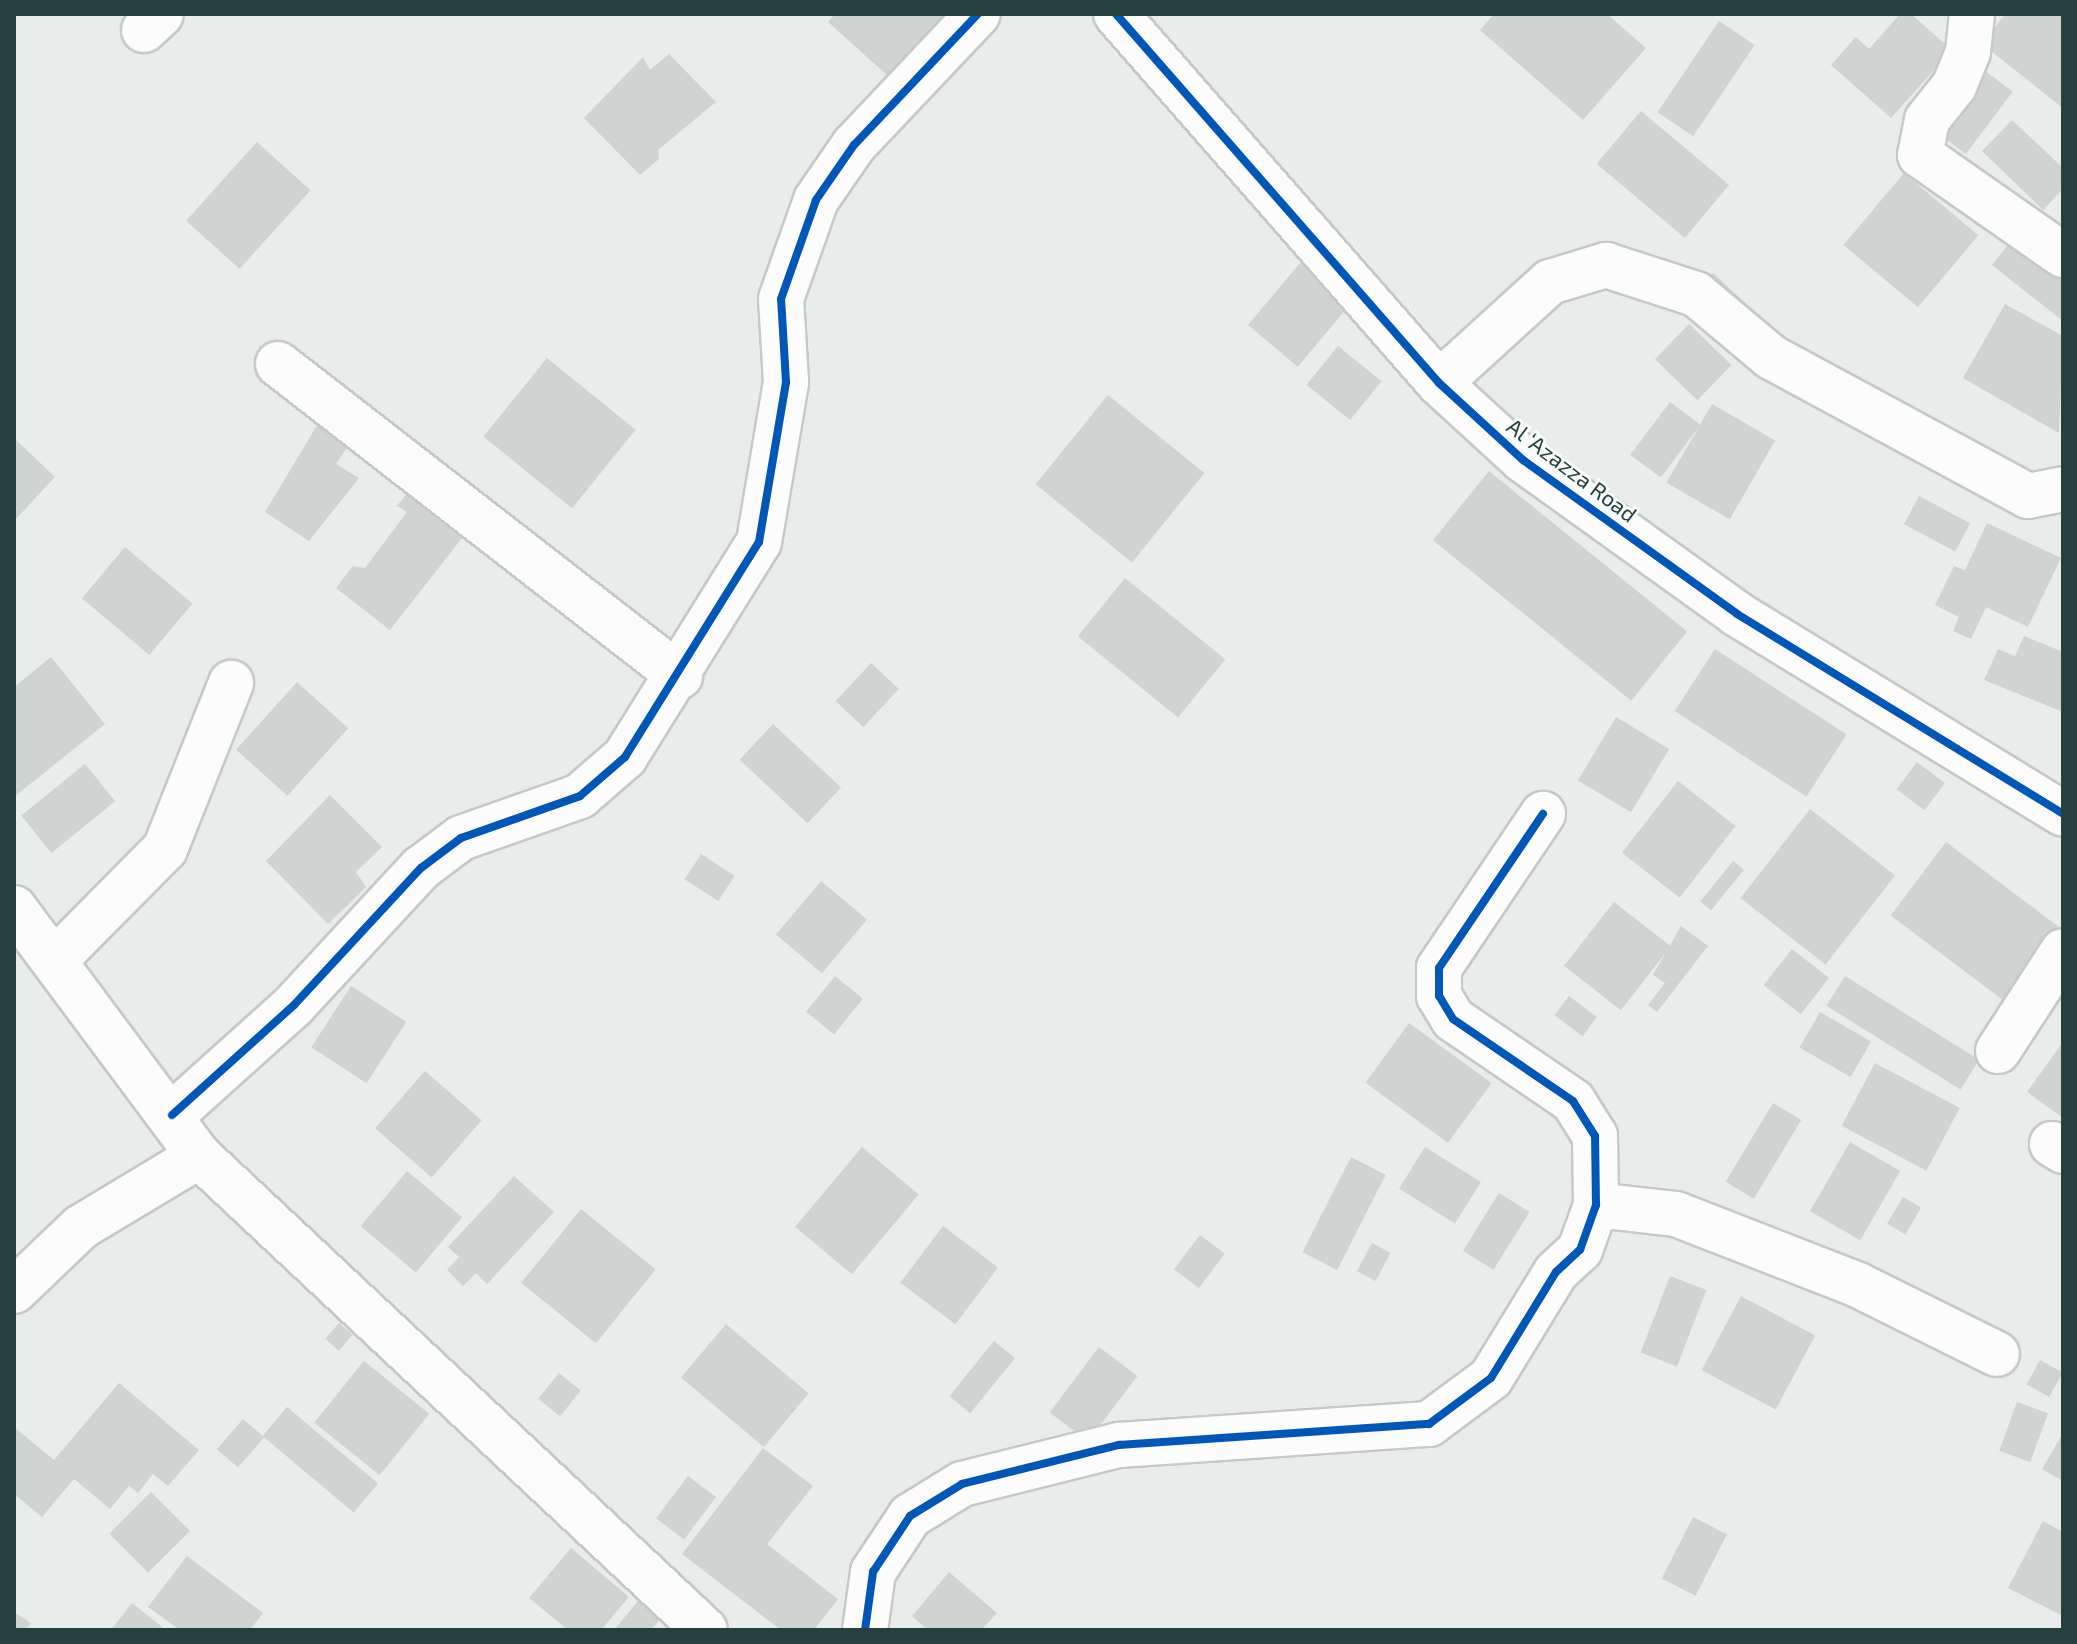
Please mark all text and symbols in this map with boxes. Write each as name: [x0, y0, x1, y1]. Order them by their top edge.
street label: Al ‘Azazza Road: [1502, 412, 1642, 528]

